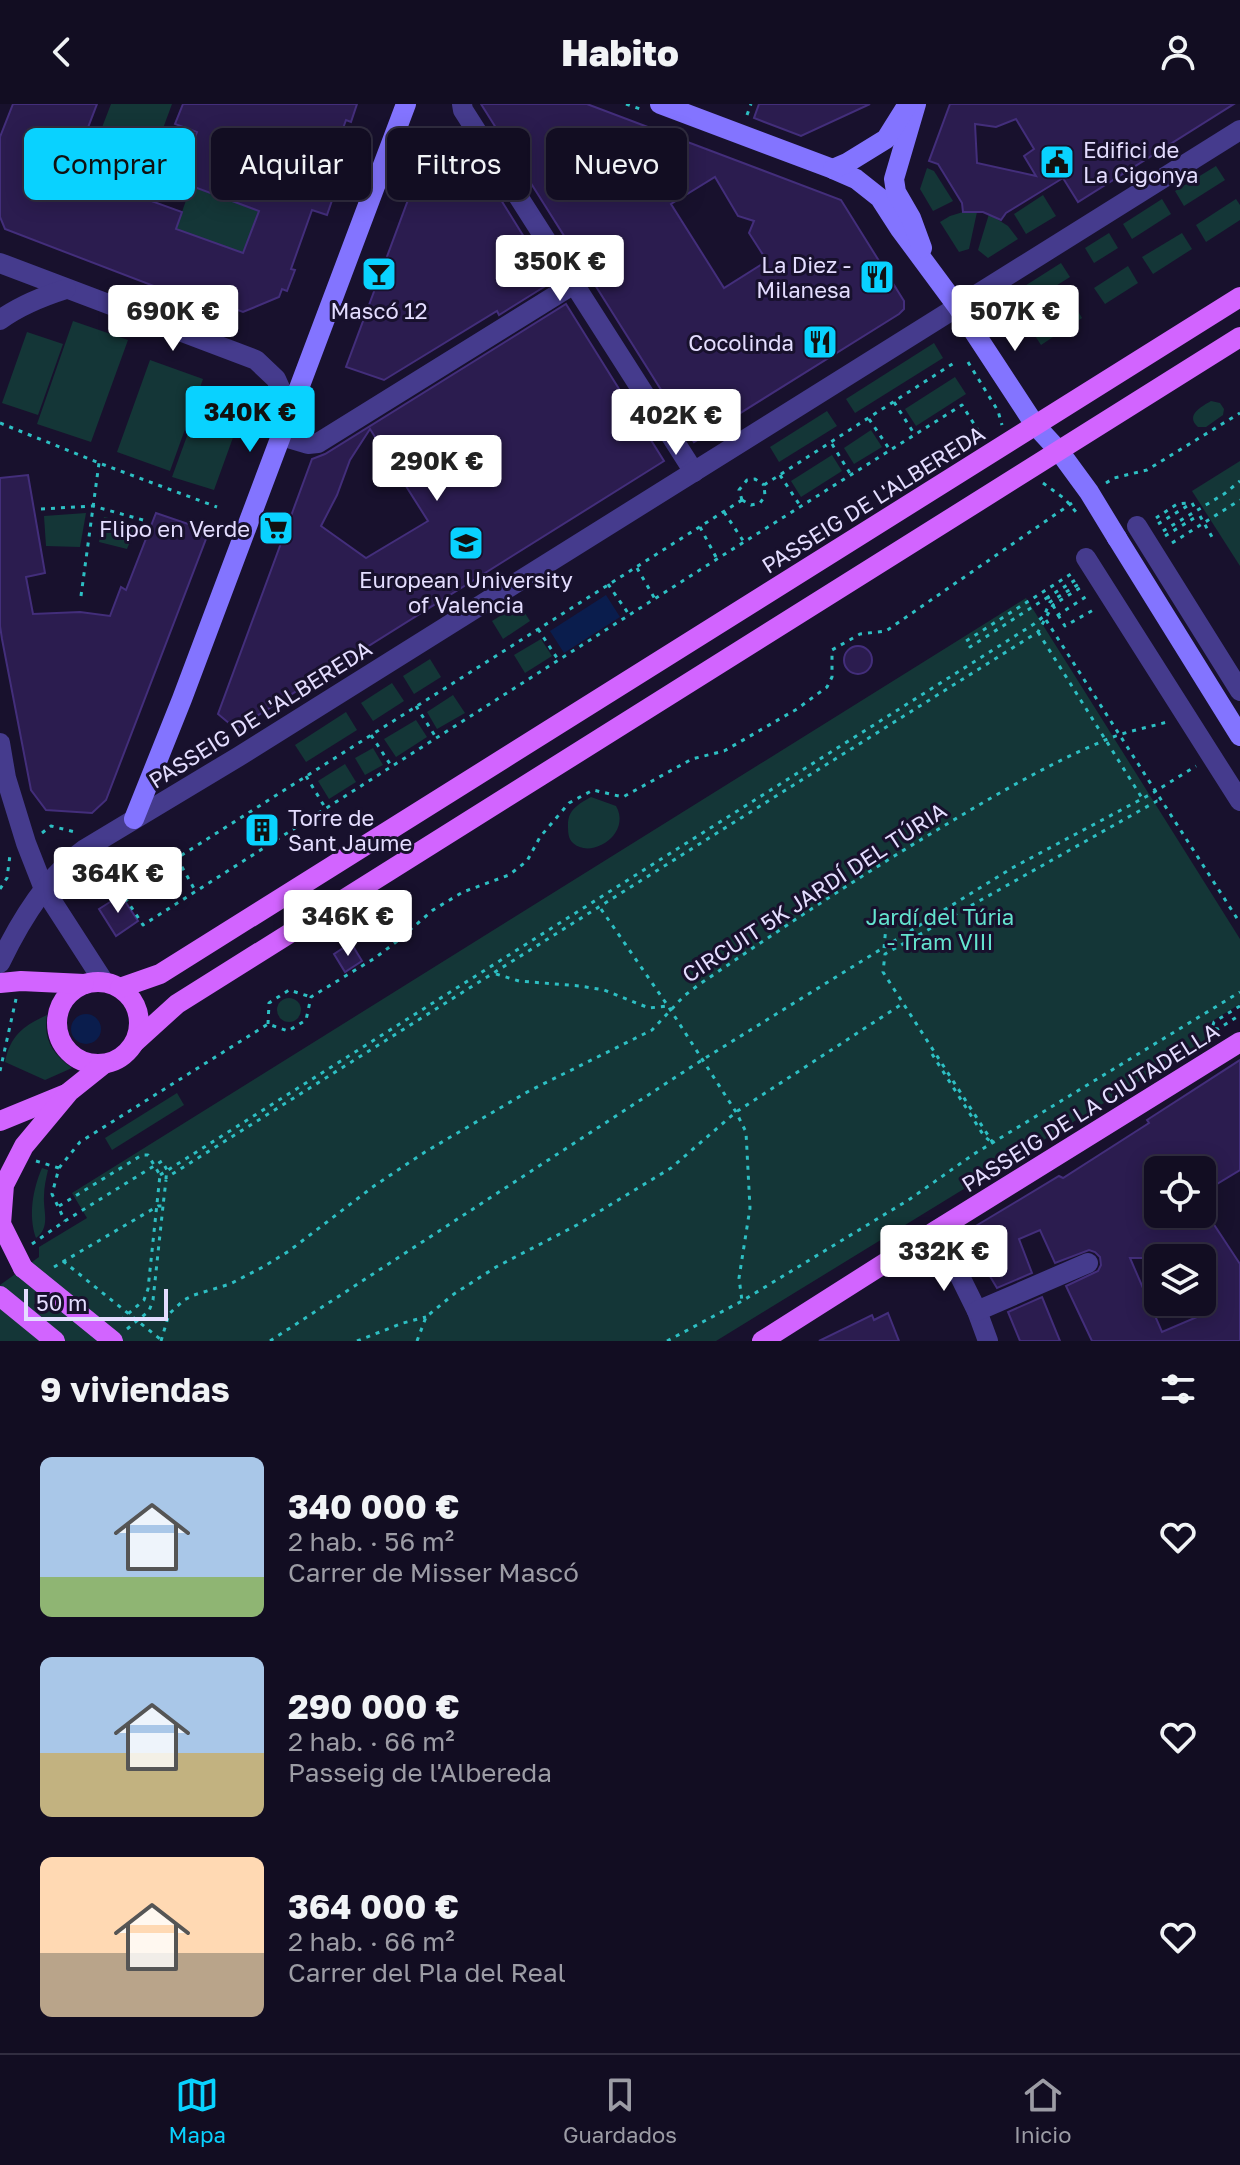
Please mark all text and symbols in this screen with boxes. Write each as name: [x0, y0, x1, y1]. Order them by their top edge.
icon: back: [40, 30, 84, 74]
icon: person: [1156, 30, 1200, 74]
text: Habito: [561, 31, 679, 74]
chip: Comprar: [24, 128, 195, 200]
chip: Alquilar: [211, 128, 371, 200]
chip: Filtros: [387, 128, 530, 200]
chip: Nuevo: [546, 128, 687, 200]
place label: Edifici de La Cigonya: [1083, 136, 1198, 188]
public building icon: Edifici de La Cigonya: [1038, 143, 1076, 181]
pin: 350K €: [495, 235, 625, 303]
text: 350K €: [514, 245, 606, 276]
place label: La Diez - Milanesa: [756, 251, 851, 303]
bar icon: Mascó 12: [360, 255, 398, 293]
restaurant icon: La Diez - Milanesa: [858, 258, 896, 296]
pin: 690K €: [108, 285, 238, 353]
pin: 507K €: [950, 285, 1080, 353]
text: 690K €: [126, 295, 220, 326]
text: 507K €: [970, 295, 1060, 326]
place label: Mascó 12: [330, 297, 428, 324]
restaurant icon: Cocolinda: [801, 323, 839, 361]
place label: Cocolinda: [688, 329, 794, 356]
pin: 340K €: [185, 386, 315, 454]
pin: 402K €: [611, 389, 741, 457]
text: 340K €: [204, 396, 296, 427]
text: 402K €: [630, 399, 722, 430]
street label: PASSEIG DE L'ALBEREDA: [756, 419, 990, 579]
pin: 290K €: [372, 435, 502, 503]
text: 290K €: [391, 445, 483, 476]
supermarket icon: Flipo en Verde: [257, 509, 295, 547]
place label: Flipo en Verde: [99, 515, 250, 542]
school or university icon: European University of Valencia: [447, 524, 485, 562]
place label: European University of Valencia: [359, 566, 573, 618]
street label: PASSEIG DE L'ALBEREDA: [143, 634, 377, 794]
street label: CIRCUIT 5K JARDÍ DEL TÚRIA: [677, 796, 951, 988]
place label: Torre de Sant Jaume: [288, 804, 412, 856]
building icon: Torre de Sant Jaume: [243, 811, 281, 849]
pin: 364K €: [53, 847, 183, 915]
text: 364K €: [72, 857, 164, 888]
pin: 346K €: [283, 890, 413, 958]
text: 346K €: [302, 900, 394, 931]
park label: Jardí del Túria - Tram VIII: [866, 903, 1014, 955]
street label: PASSEIG DE LA CIUTADELLA: [956, 1016, 1224, 1197]
map controls: [1144, 1156, 1216, 1316]
button: locate: [1144, 1156, 1216, 1228]
pin: 332K €: [879, 1225, 1009, 1293]
text: 332K €: [898, 1235, 990, 1266]
button: layers: [1144, 1244, 1216, 1316]
scale bar: [24, 1285, 168, 1321]
text: 50 m: [36, 1289, 87, 1316]
icon: filters: [1156, 1367, 1200, 1411]
text: 9 viviendas: [40, 1369, 230, 1409]
text: 340 000 €: [288, 1486, 459, 1526]
icon: home: [104, 1489, 200, 1585]
icon: heart: [1156, 1515, 1200, 1559]
text: 2 hab. · 56 m²: [288, 1526, 454, 1557]
text: Carrer de Misser Mascó: [288, 1557, 579, 1588]
text: 290 000 €: [288, 1686, 460, 1726]
icon: home: [104, 1689, 200, 1785]
icon: heart: [1156, 1715, 1200, 1759]
text: 2 hab. · 66 m²: [288, 1726, 455, 1757]
text: Passeig de l'Albereda: [288, 1757, 552, 1788]
text: 364 000 €: [288, 1886, 459, 1926]
icon: home: [104, 1889, 200, 1985]
icon: heart: [1156, 1915, 1200, 1959]
text: 2 hab. · 66 m²: [288, 1926, 455, 1957]
text: Carrer del Pla del Real: [288, 1957, 566, 1988]
tab: Mapa: [169, 2073, 226, 2148]
tab: Guardados: [563, 2073, 677, 2148]
tab: Inicio: [1014, 2073, 1071, 2148]

